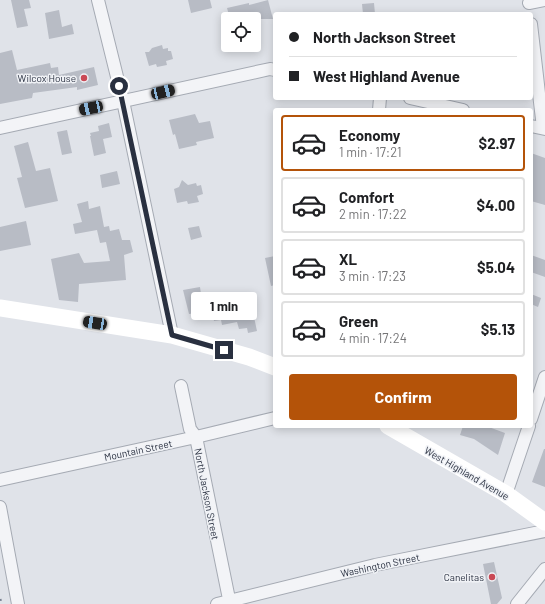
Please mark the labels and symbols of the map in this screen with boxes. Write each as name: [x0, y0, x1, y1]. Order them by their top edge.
place label: Wilcox House: [18, 72, 76, 84]
marker: Wilcox House: [79, 73, 89, 83]
route start: [110, 77, 128, 95]
car: [150, 83, 176, 101]
car: [78, 100, 104, 116]
callout: 1 min: [191, 292, 257, 320]
car: [82, 315, 108, 331]
route end: [215, 341, 233, 359]
street label: Mountain Street: [103, 437, 174, 463]
street label: West Highland Avenue: [423, 444, 511, 502]
street label: North Jackson Street: [192, 447, 222, 541]
street label: Washington Street: [339, 551, 421, 579]
place label: Canelitas: [444, 571, 484, 583]
marker: Canelitas: [487, 572, 497, 582]

